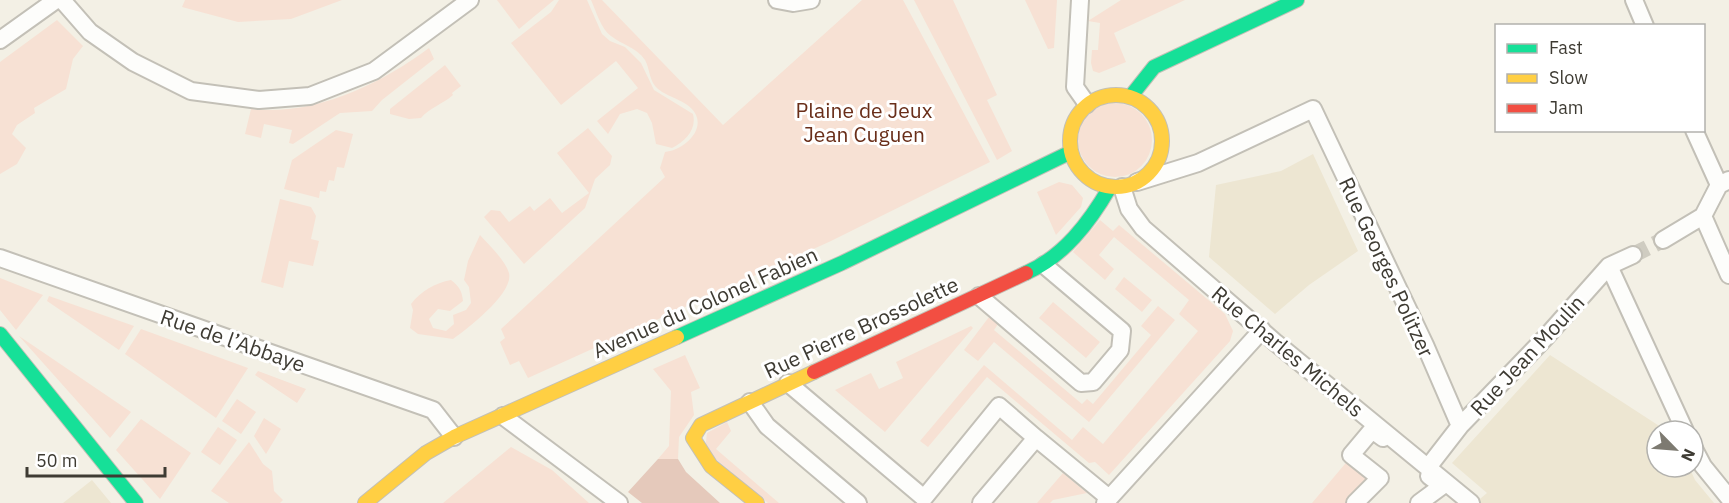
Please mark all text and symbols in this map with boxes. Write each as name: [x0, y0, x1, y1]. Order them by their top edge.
legend: [1495, 24, 1705, 132]
text: Fast: [1549, 36, 1583, 59]
text: Slow: [1549, 66, 1588, 89]
park label: Plaine de Jeux Jean Cuguen: [796, 96, 933, 148]
text: Jam: [1549, 96, 1584, 119]
street label: Rue Georges Politzer: [1333, 172, 1441, 362]
street label: Avenue du Colonel Fabien: [588, 240, 822, 364]
street label: Rue Pierre Brossolette: [759, 270, 963, 384]
street label: Rue Charles Michels: [1206, 279, 1370, 423]
street label: Rue Jean Moulin: [1464, 288, 1590, 422]
street label: Rue de l’Abbaye: [157, 302, 309, 378]
north arrow: [1645, 419, 1705, 479]
scale bar: [27, 440, 165, 478]
text: N: [1677, 446, 1700, 465]
text: 50 m: [36, 449, 78, 472]

